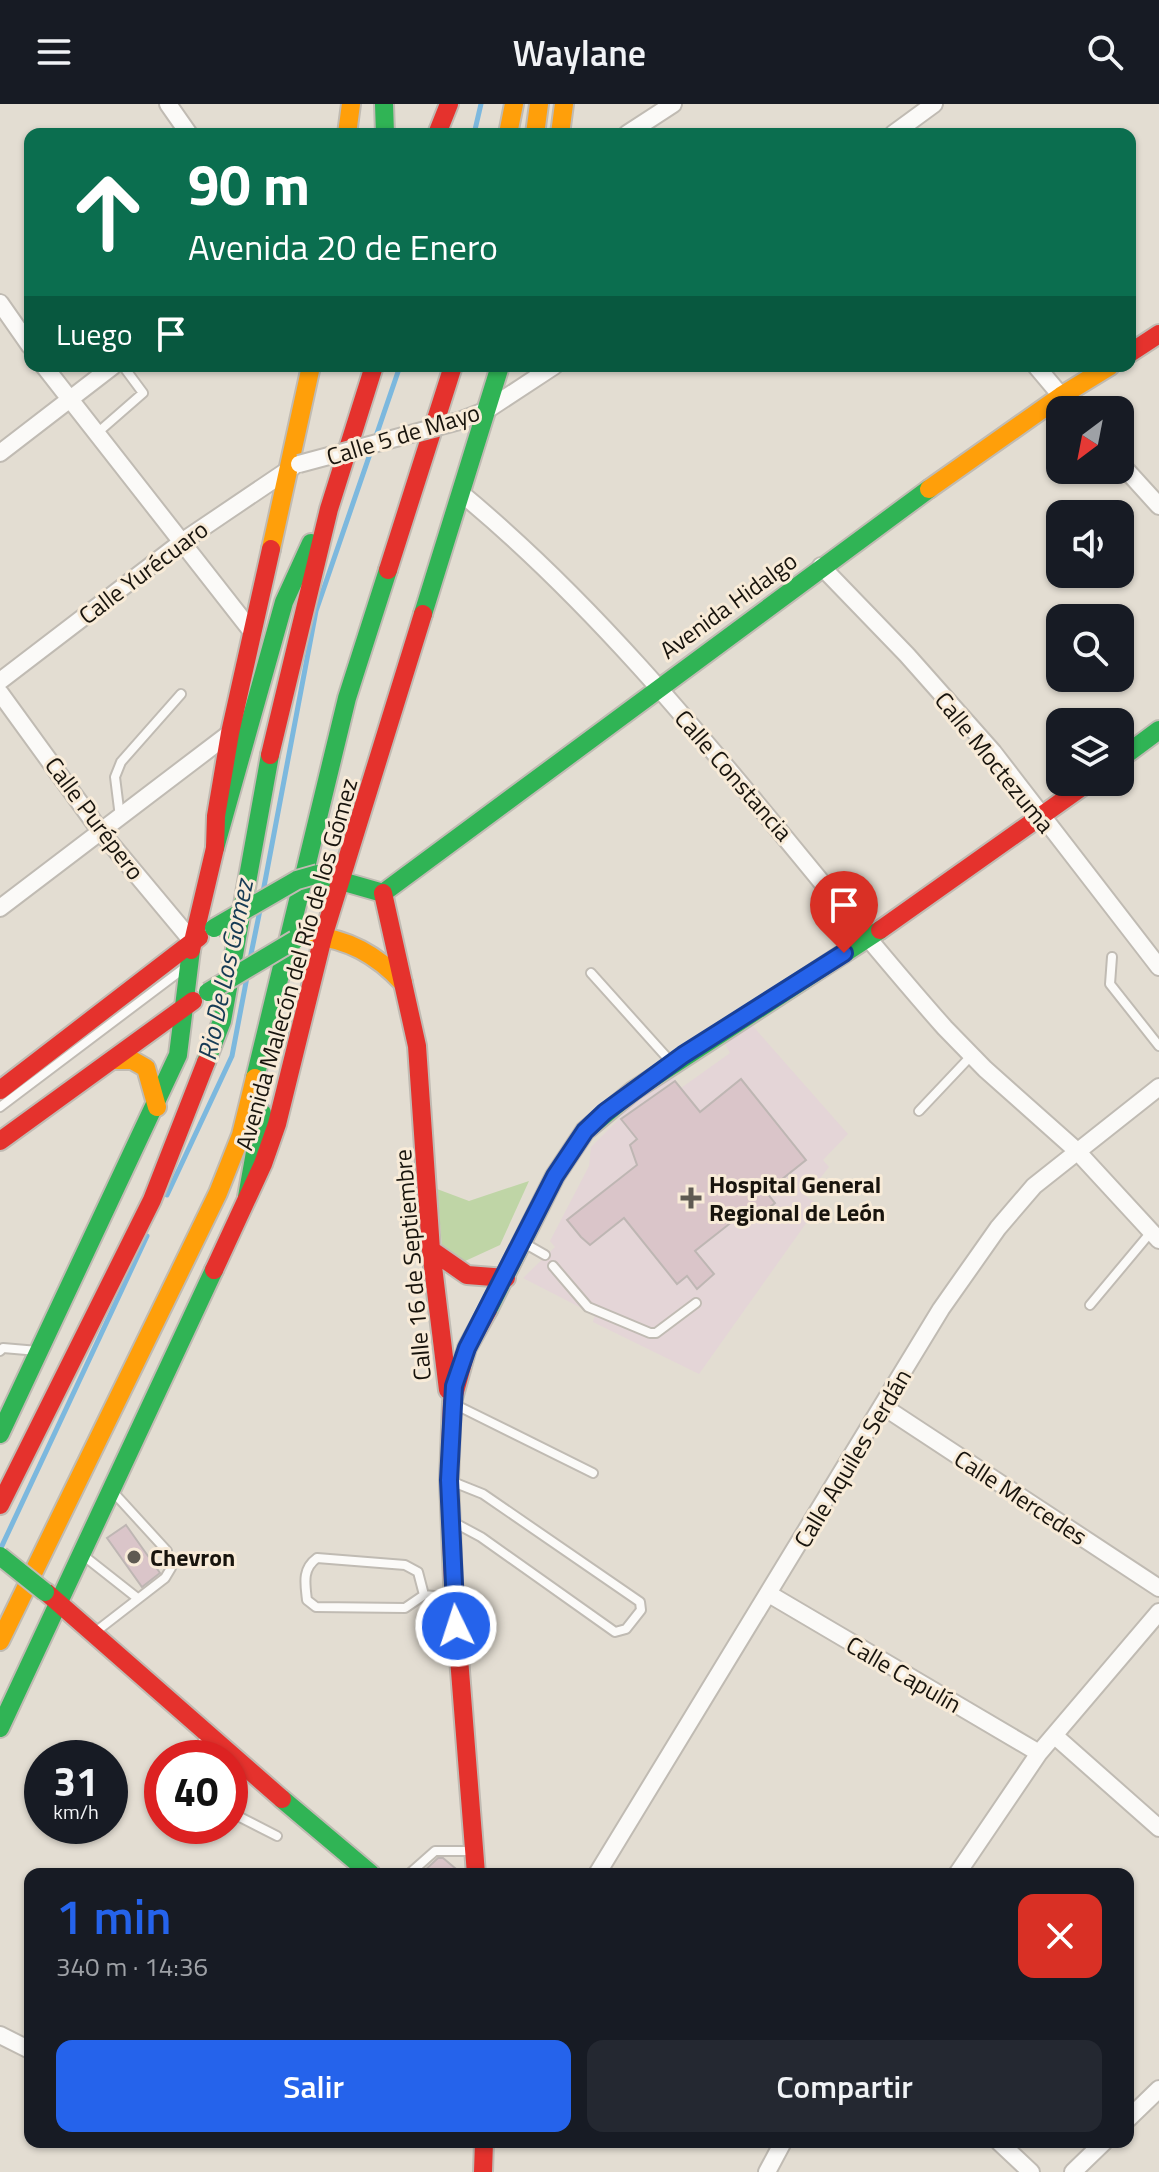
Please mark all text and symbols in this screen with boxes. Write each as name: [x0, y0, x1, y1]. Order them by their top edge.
text: Waylane: [513, 25, 646, 80]
icon: menu: [32, 30, 76, 74]
icon: search: [1083, 30, 1127, 74]
text: 90 m: [188, 142, 310, 227]
icon: ahead: [56, 160, 160, 264]
text: Avenida 20 de Enero: [188, 219, 498, 274]
text: Luego: [56, 311, 133, 357]
icon: arrive: [149, 312, 193, 356]
street label: Calle 5 de Mayo: [322, 394, 484, 474]
north arrow: [1046, 396, 1134, 484]
map controls: [1046, 396, 1134, 796]
button: sound: [1046, 500, 1134, 588]
street label: Calle Yurécuaro: [71, 511, 215, 633]
street label: Avenida Hidalgo: [652, 543, 804, 667]
button: search: [1046, 604, 1134, 692]
street label: Calle Moctezuma: [927, 683, 1063, 841]
street label: Calle Constancia: [667, 701, 801, 849]
button: layers: [1046, 708, 1134, 796]
street label: Calle Purépero: [37, 749, 153, 887]
street label: Avenida Malecón del Río de los Gómez: [226, 774, 366, 1154]
pin: [810, 871, 878, 953]
water label: Rio De Los Gomez: [187, 874, 264, 1064]
icon: arrive: [822, 883, 866, 927]
street label: Calle 16 de Septiembre: [384, 1148, 440, 1382]
place label: Hospital General Regional de León: [709, 1166, 885, 1230]
marker: Hospital General Regional de León: [680, 1187, 702, 1209]
street label: Calle Aquiles Serdán: [784, 1362, 920, 1554]
street label: Calle Mercedes: [947, 1440, 1095, 1554]
place label: Chevron: [150, 1539, 235, 1575]
marker: Chevron: [125, 1548, 143, 1566]
position arrow: [414, 1584, 498, 1668]
street label: Calle Capulín: [840, 1626, 968, 1722]
speed limit sign: 40: [144, 1740, 248, 1844]
text: 31: [54, 1751, 98, 1812]
text: km/h: [53, 1796, 99, 1827]
text: 1 min: [56, 1880, 171, 1953]
button: close: [1018, 1894, 1102, 1978]
text: 340 m · 14:36: [56, 1947, 208, 1986]
button: Salir: [56, 2040, 571, 2132]
button: Compartir: [587, 2040, 1102, 2132]

